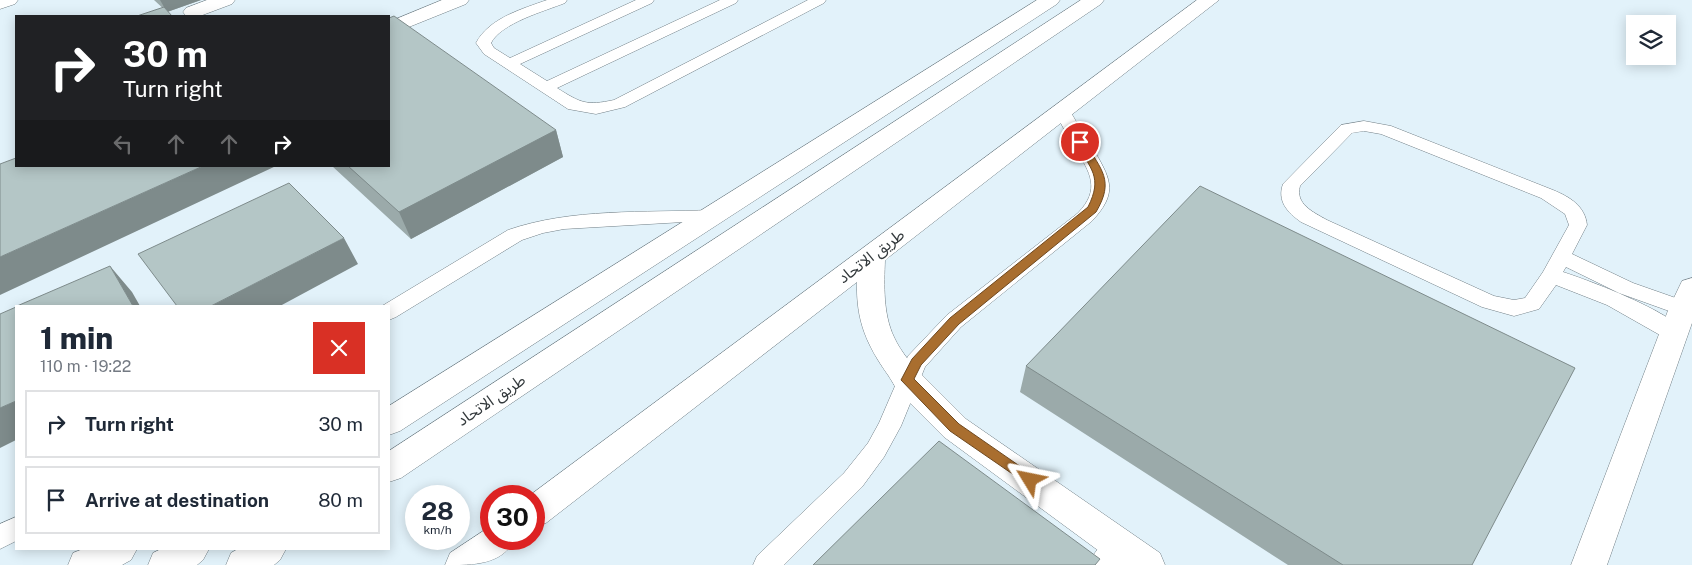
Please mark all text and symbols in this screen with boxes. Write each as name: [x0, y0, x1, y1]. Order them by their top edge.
map controls: [1626, 15, 1676, 65]
button: layers: [1626, 15, 1676, 65]
text: 30 m: [123, 34, 208, 75]
icon: right: [40, 35, 105, 100]
text: Turn right: [123, 76, 223, 102]
pin: [1059, 121, 1101, 163]
icon: arrive: [1066, 128, 1094, 156]
icon: left: [109, 130, 137, 158]
icon: ahead: [162, 130, 190, 158]
icon: ahead: [215, 130, 243, 158]
icon: right: [268, 130, 296, 158]
street label: طريق الاتحاد: [834, 225, 909, 288]
text: 1 min: [40, 320, 113, 356]
button: close: [313, 322, 365, 374]
text: 110 m · 19:22: [40, 357, 131, 376]
street label: طريق الاتحاد: [453, 370, 530, 431]
icon: right: [42, 410, 70, 438]
text: Turn right: [85, 413, 174, 435]
text: 30 m: [318, 413, 363, 435]
position arrow: [1003, 453, 1055, 505]
speed limit sign: 30: [480, 485, 545, 550]
icon: arrive: [42, 486, 70, 514]
text: Arrive at destination: [85, 489, 269, 511]
text: 80 m: [318, 489, 363, 511]
text: 28: [421, 496, 454, 526]
text: km/h: [423, 523, 452, 537]

